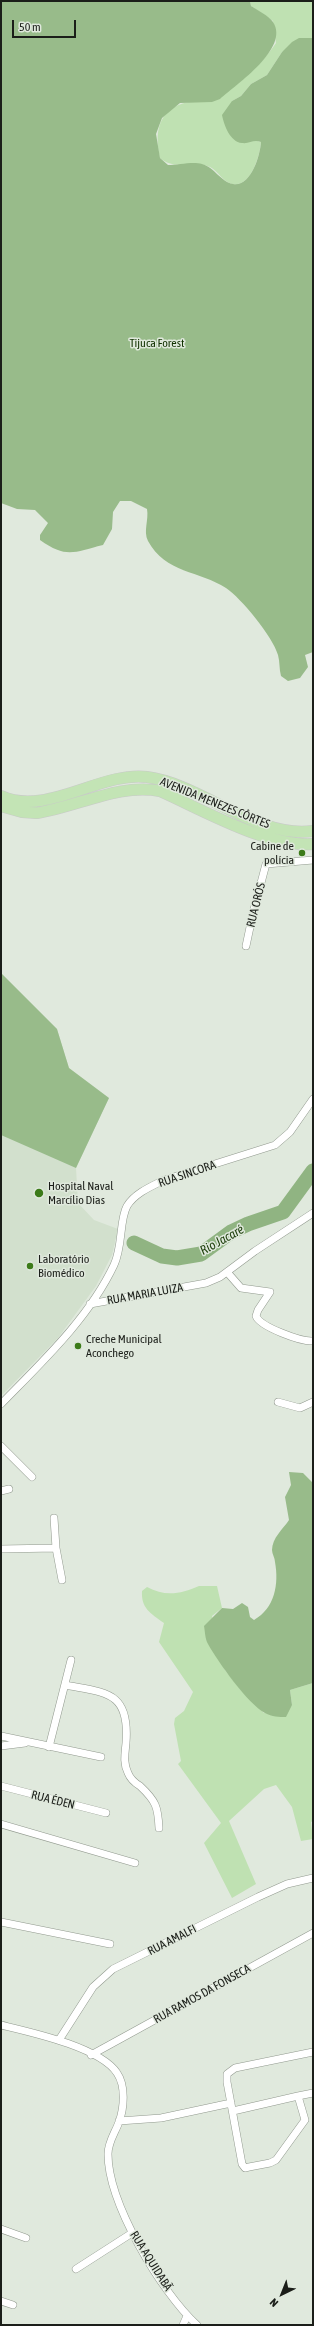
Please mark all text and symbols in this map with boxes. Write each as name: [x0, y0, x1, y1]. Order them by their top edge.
scale bar: [14, 12, 78, 38]
text: 50 m: [19, 20, 41, 34]
park label: Tijuca Forest: [130, 336, 184, 350]
street label: AVENIDA MENEZES CÔRTES: [158, 774, 272, 832]
place label: Cabine de polícia: [251, 839, 294, 867]
marker: Cabine de polícia: [297, 848, 307, 858]
street label: RUA ORÓS: [244, 881, 268, 929]
street label: RUA SINCORA: [156, 1157, 218, 1191]
place label: Hospital Naval Marcílio Dias: [48, 1179, 113, 1207]
marker: Hospital Naval Marcílio Dias: [33, 1187, 45, 1199]
water label: Rio Jacaré: [197, 1222, 247, 1258]
place label: Laboratório Biomédico: [38, 1252, 89, 1280]
marker: Laboratório Biomédico: [25, 1261, 35, 1271]
street label: RUA MARIA LUIZA: [106, 1280, 184, 1308]
place label: Creche Municipal Aconchego: [86, 1332, 162, 1360]
marker: Creche Municipal Aconchego: [73, 1341, 83, 1351]
street label: RUA ÉDEN: [30, 1788, 76, 1812]
street label: RUA AMALFI: [145, 1922, 199, 1958]
street label: RUA RAMOS DA FONSECA: [151, 1961, 253, 2027]
street label: RUA AQUIDABÃ: [127, 2228, 175, 2294]
north arrow: [262, 2274, 302, 2314]
text: N: [267, 2296, 280, 2309]

